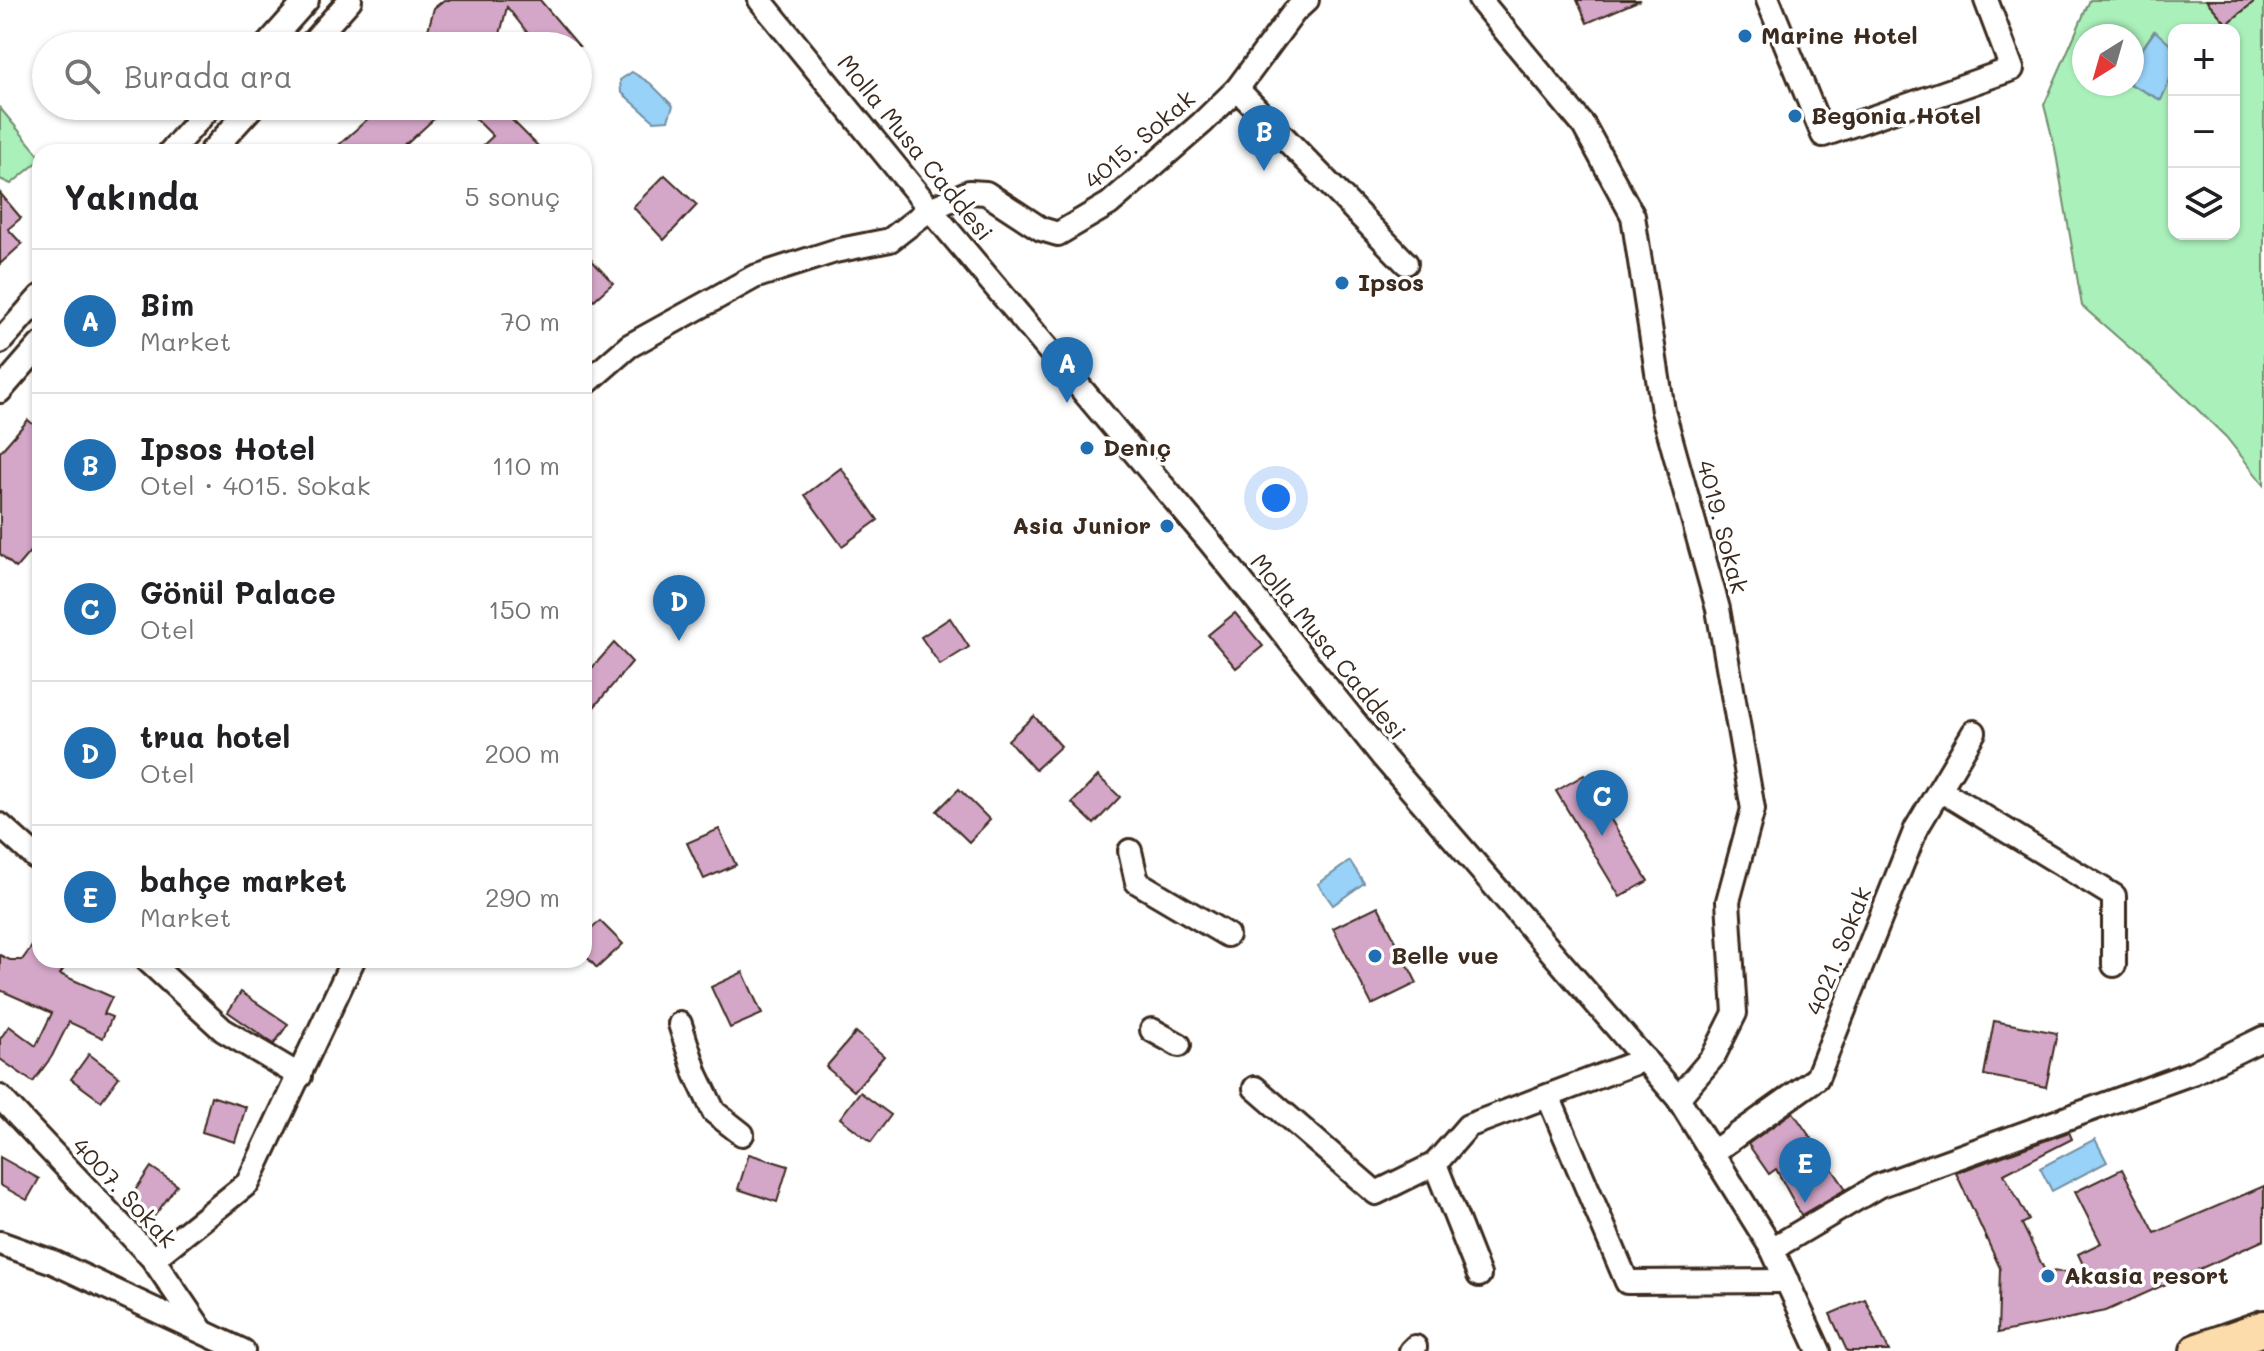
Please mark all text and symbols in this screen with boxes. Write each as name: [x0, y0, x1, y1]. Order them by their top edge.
place label: Marine Hotel: [1761, 19, 1918, 50]
north arrow: [2072, 24, 2144, 96]
map controls: [2168, 24, 2240, 240]
button: +: [2168, 24, 2240, 96]
marker: Marine Hotel: [1736, 27, 1754, 45]
search box: [32, 32, 592, 120]
street label: Molla Musa Caddesi: [831, 48, 1001, 247]
icon: search: [60, 54, 104, 98]
text: Burada ara: [124, 56, 293, 96]
street label: 4015. Sokak: [1077, 82, 1201, 195]
button: −: [2168, 96, 2240, 168]
place label: Begonia Hotel: [1811, 99, 1981, 130]
pin: B: [1238, 105, 1290, 171]
marker: Begonia Hotel: [1786, 107, 1804, 125]
button: layers: [2168, 168, 2240, 240]
text: Yakında: [64, 174, 199, 219]
text: 5 sonuç: [465, 179, 560, 213]
place label: Ipsos: [1358, 266, 1424, 297]
marker: Ipsos: [1333, 274, 1351, 292]
text: Bim: [140, 284, 194, 324]
text: A: [81, 304, 99, 338]
text: 70 m: [500, 304, 560, 338]
text: Market: [140, 324, 231, 358]
pin: A: [1041, 337, 1093, 403]
text: Ipsos Hotel: [140, 428, 315, 468]
place label: Denıç: [1103, 431, 1171, 462]
marker: Denıç: [1078, 439, 1096, 457]
text: B: [81, 448, 99, 482]
text: 110 m: [492, 448, 560, 482]
street label: 4019. Sokak: [1691, 457, 1756, 597]
text: Otel · 4015. Sokak: [140, 468, 371, 502]
your location: [1256, 478, 1296, 518]
place label: Asia Junior: [1012, 509, 1151, 540]
marker: Asia Junior: [1158, 517, 1176, 535]
street label: Molla Musa Caddesi: [1244, 547, 1414, 746]
text: Gönül Palace: [140, 572, 336, 612]
pin: D: [653, 575, 705, 641]
text: C: [80, 592, 100, 626]
text: 150 m: [488, 592, 560, 626]
text: Otel: [140, 612, 195, 646]
text: trua hotel: [140, 716, 290, 756]
text: D: [81, 736, 99, 770]
text: 200 m: [484, 736, 560, 770]
text: Otel: [140, 756, 195, 790]
pin: C: [1576, 770, 1628, 836]
text: bahçe market: [140, 860, 347, 900]
text: E: [82, 880, 98, 914]
text: 290 m: [485, 880, 560, 914]
street label: 4021. Sokak: [1798, 882, 1877, 1019]
text: Market: [140, 900, 231, 934]
place label: Belle vue: [1391, 939, 1498, 970]
marker: Belle vue: [1366, 947, 1384, 965]
street label: 4007. Sokak: [66, 1130, 184, 1254]
pin: E: [1779, 1137, 1831, 1203]
place label: Akasia resort: [2064, 1259, 2229, 1290]
marker: Akasia resort: [2039, 1267, 2057, 1285]

